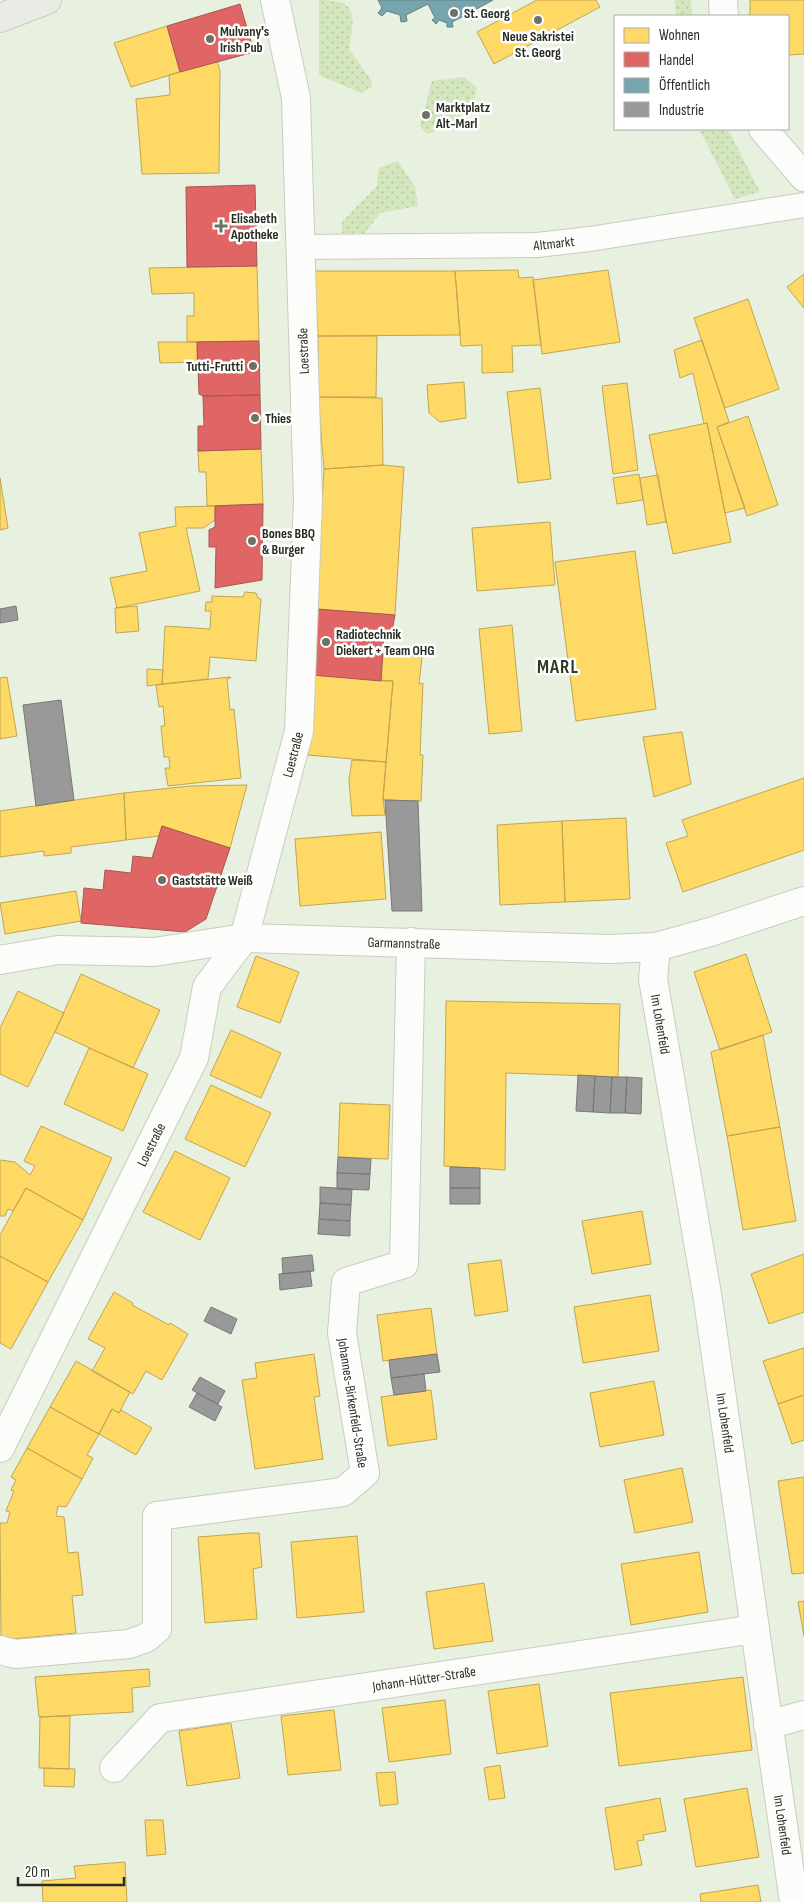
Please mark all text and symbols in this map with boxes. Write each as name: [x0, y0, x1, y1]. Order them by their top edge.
place label: St. Georg: [464, 5, 510, 22]
marker: St. Georg: [448, 7, 460, 19]
marker: Neue Sakristei St. Georg: [532, 14, 544, 26]
legend: [614, 15, 789, 130]
place label: Mulvany's Irish Pub: [220, 23, 269, 56]
text: Wohnen: [659, 26, 700, 45]
place label: Neue Sakristei St. Georg: [502, 28, 574, 61]
marker: Mulvany's Irish Pub: [204, 33, 216, 45]
text: Handel: [659, 51, 694, 70]
text: Öffentlich: [659, 76, 710, 95]
place label: Marktplatz Alt-Marl: [435, 99, 491, 132]
text: Industrie: [659, 101, 704, 120]
marker: Marktplatz Alt-Marl: [420, 109, 432, 121]
place label: Elisabeth Apotheke: [230, 210, 278, 243]
marker: Elisabeth Apotheke: [215, 220, 227, 232]
street label: Altmarkt: [532, 233, 575, 254]
street label: Loestraße: [294, 327, 313, 374]
place label: Tutti-Frutti: [186, 358, 243, 375]
marker: Tutti-Frutti: [247, 360, 259, 372]
place label: Thies: [265, 410, 291, 427]
marker: Thies: [249, 412, 261, 424]
place label: Bones BBQ & Burger: [262, 525, 315, 558]
marker: Bones BBQ & Burger: [246, 535, 258, 547]
place label: Radiotechnik Diekert + Team OHG: [336, 626, 435, 659]
marker: Radiotechnik Diekert + Team OHG: [320, 636, 332, 648]
district label: MARL: [537, 656, 579, 679]
street label: Loestraße: [279, 730, 307, 779]
place label: Gaststätte Weiß: [172, 872, 253, 889]
marker: Gaststätte Weiß: [156, 874, 168, 886]
street label: Garmannstraße: [367, 934, 441, 953]
street label: Im Lohenfeld: [647, 993, 674, 1056]
street label: Loestraße: [133, 1120, 169, 1169]
street label: Johannes-Birkenfeld-Straße: [334, 1336, 371, 1469]
street label: Im Lohenfeld: [712, 1392, 738, 1454]
street label: Johann-Hütter-Straße: [370, 1663, 477, 1695]
street label: Im Lohenfeld: [770, 1794, 795, 1856]
scale bar: [18, 1854, 124, 1886]
text: 20 m: [25, 1863, 50, 1882]

